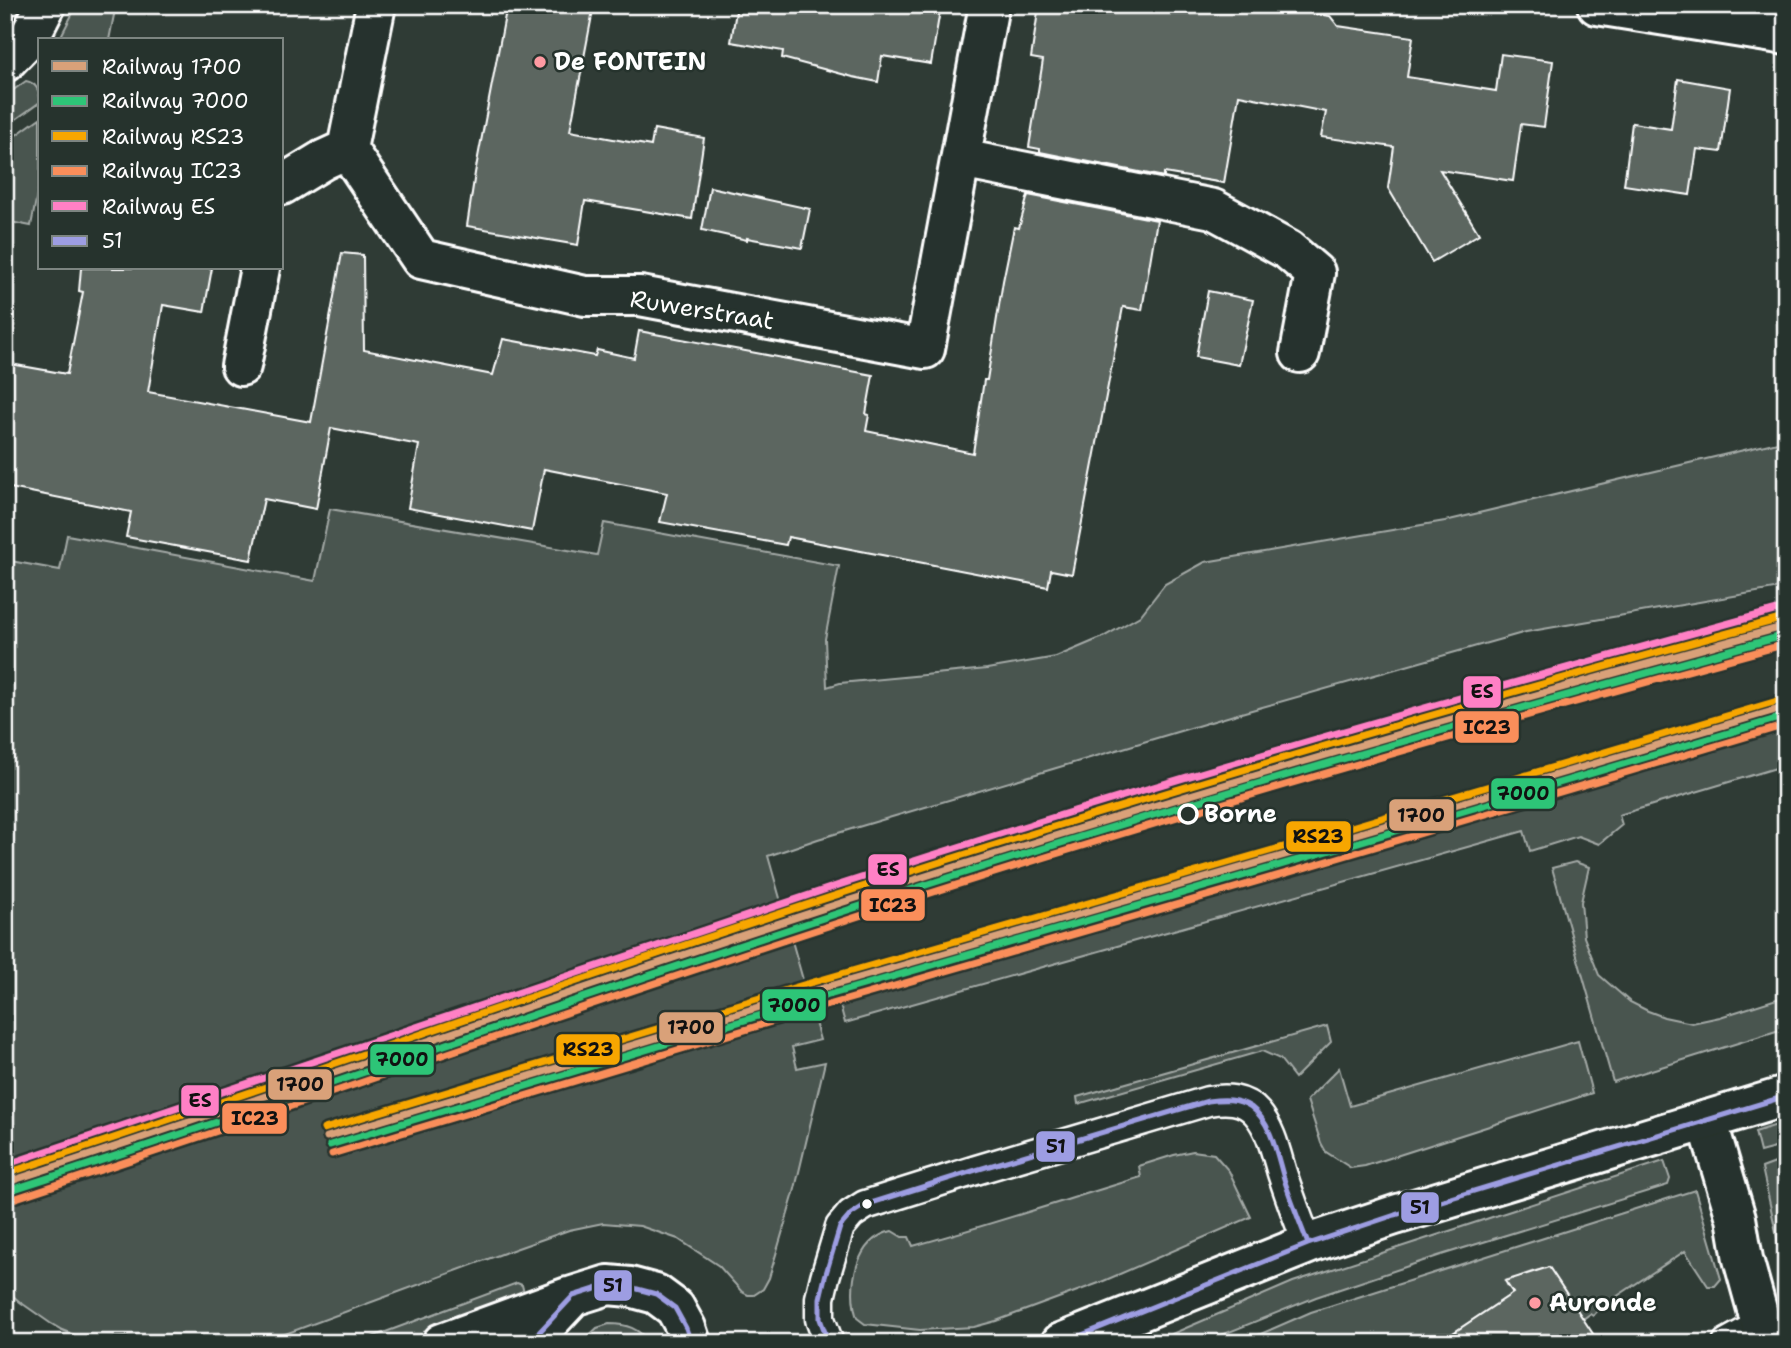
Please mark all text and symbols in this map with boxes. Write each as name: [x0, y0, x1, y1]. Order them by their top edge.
legend: [38, 38, 284, 270]
place label: De FONTEIN: [554, 46, 706, 78]
text: Railway 1700: [102, 53, 242, 81]
marker: De FONTEIN: [532, 54, 548, 70]
text: Railway 7000: [102, 87, 249, 115]
text: Railway RS23: [102, 123, 244, 151]
text: Railway IC23: [102, 157, 242, 185]
text: Railway ES: [102, 193, 215, 221]
text: 51: [102, 227, 123, 255]
street label: Ruwerstraat: [628, 283, 776, 337]
line badge: ES: [1462, 675, 1502, 709]
text: ES: [1470, 679, 1494, 704]
line badge: IC23: [1454, 710, 1520, 744]
text: IC23: [1463, 715, 1511, 740]
line badge: 7000: [1490, 777, 1556, 810]
text: 7000: [1496, 781, 1550, 806]
place label: Borne: [1204, 798, 1277, 830]
line badge: 1700: [1388, 798, 1455, 832]
text: 1700: [1397, 803, 1445, 828]
marker: Borne: [1178, 804, 1198, 824]
line badge: RS23: [1285, 820, 1352, 853]
text: RS23: [1292, 824, 1344, 849]
line badge: ES: [867, 853, 908, 886]
text: ES: [876, 857, 900, 882]
line badge: IC23: [860, 888, 926, 922]
text: IC23: [869, 893, 917, 918]
line badge: 7000: [761, 988, 827, 1022]
text: 7000: [767, 993, 821, 1018]
line badge: 1700: [658, 1011, 724, 1044]
text: 1700: [667, 1015, 715, 1040]
line badge: RS23: [555, 1033, 621, 1066]
text: RS23: [562, 1037, 614, 1062]
line badge: 7000: [369, 1043, 435, 1076]
text: 7000: [375, 1047, 429, 1072]
line badge: 1700: [267, 1068, 333, 1101]
text: 1700: [276, 1072, 324, 1097]
line badge: ES: [180, 1084, 220, 1117]
text: ES: [188, 1088, 212, 1113]
line badge: IC23: [221, 1102, 288, 1135]
text: IC23: [231, 1106, 279, 1131]
line badge: 51: [1035, 1130, 1076, 1163]
text: 51: [1046, 1134, 1066, 1159]
line badge: 51: [1400, 1191, 1440, 1224]
text: 51: [1410, 1195, 1430, 1220]
unlabelled marker: [860, 1197, 874, 1211]
line badge: 51: [593, 1269, 633, 1302]
text: 51: [603, 1273, 623, 1298]
place label: Auronde: [1549, 1287, 1657, 1319]
marker: Auronde: [1527, 1295, 1543, 1311]

